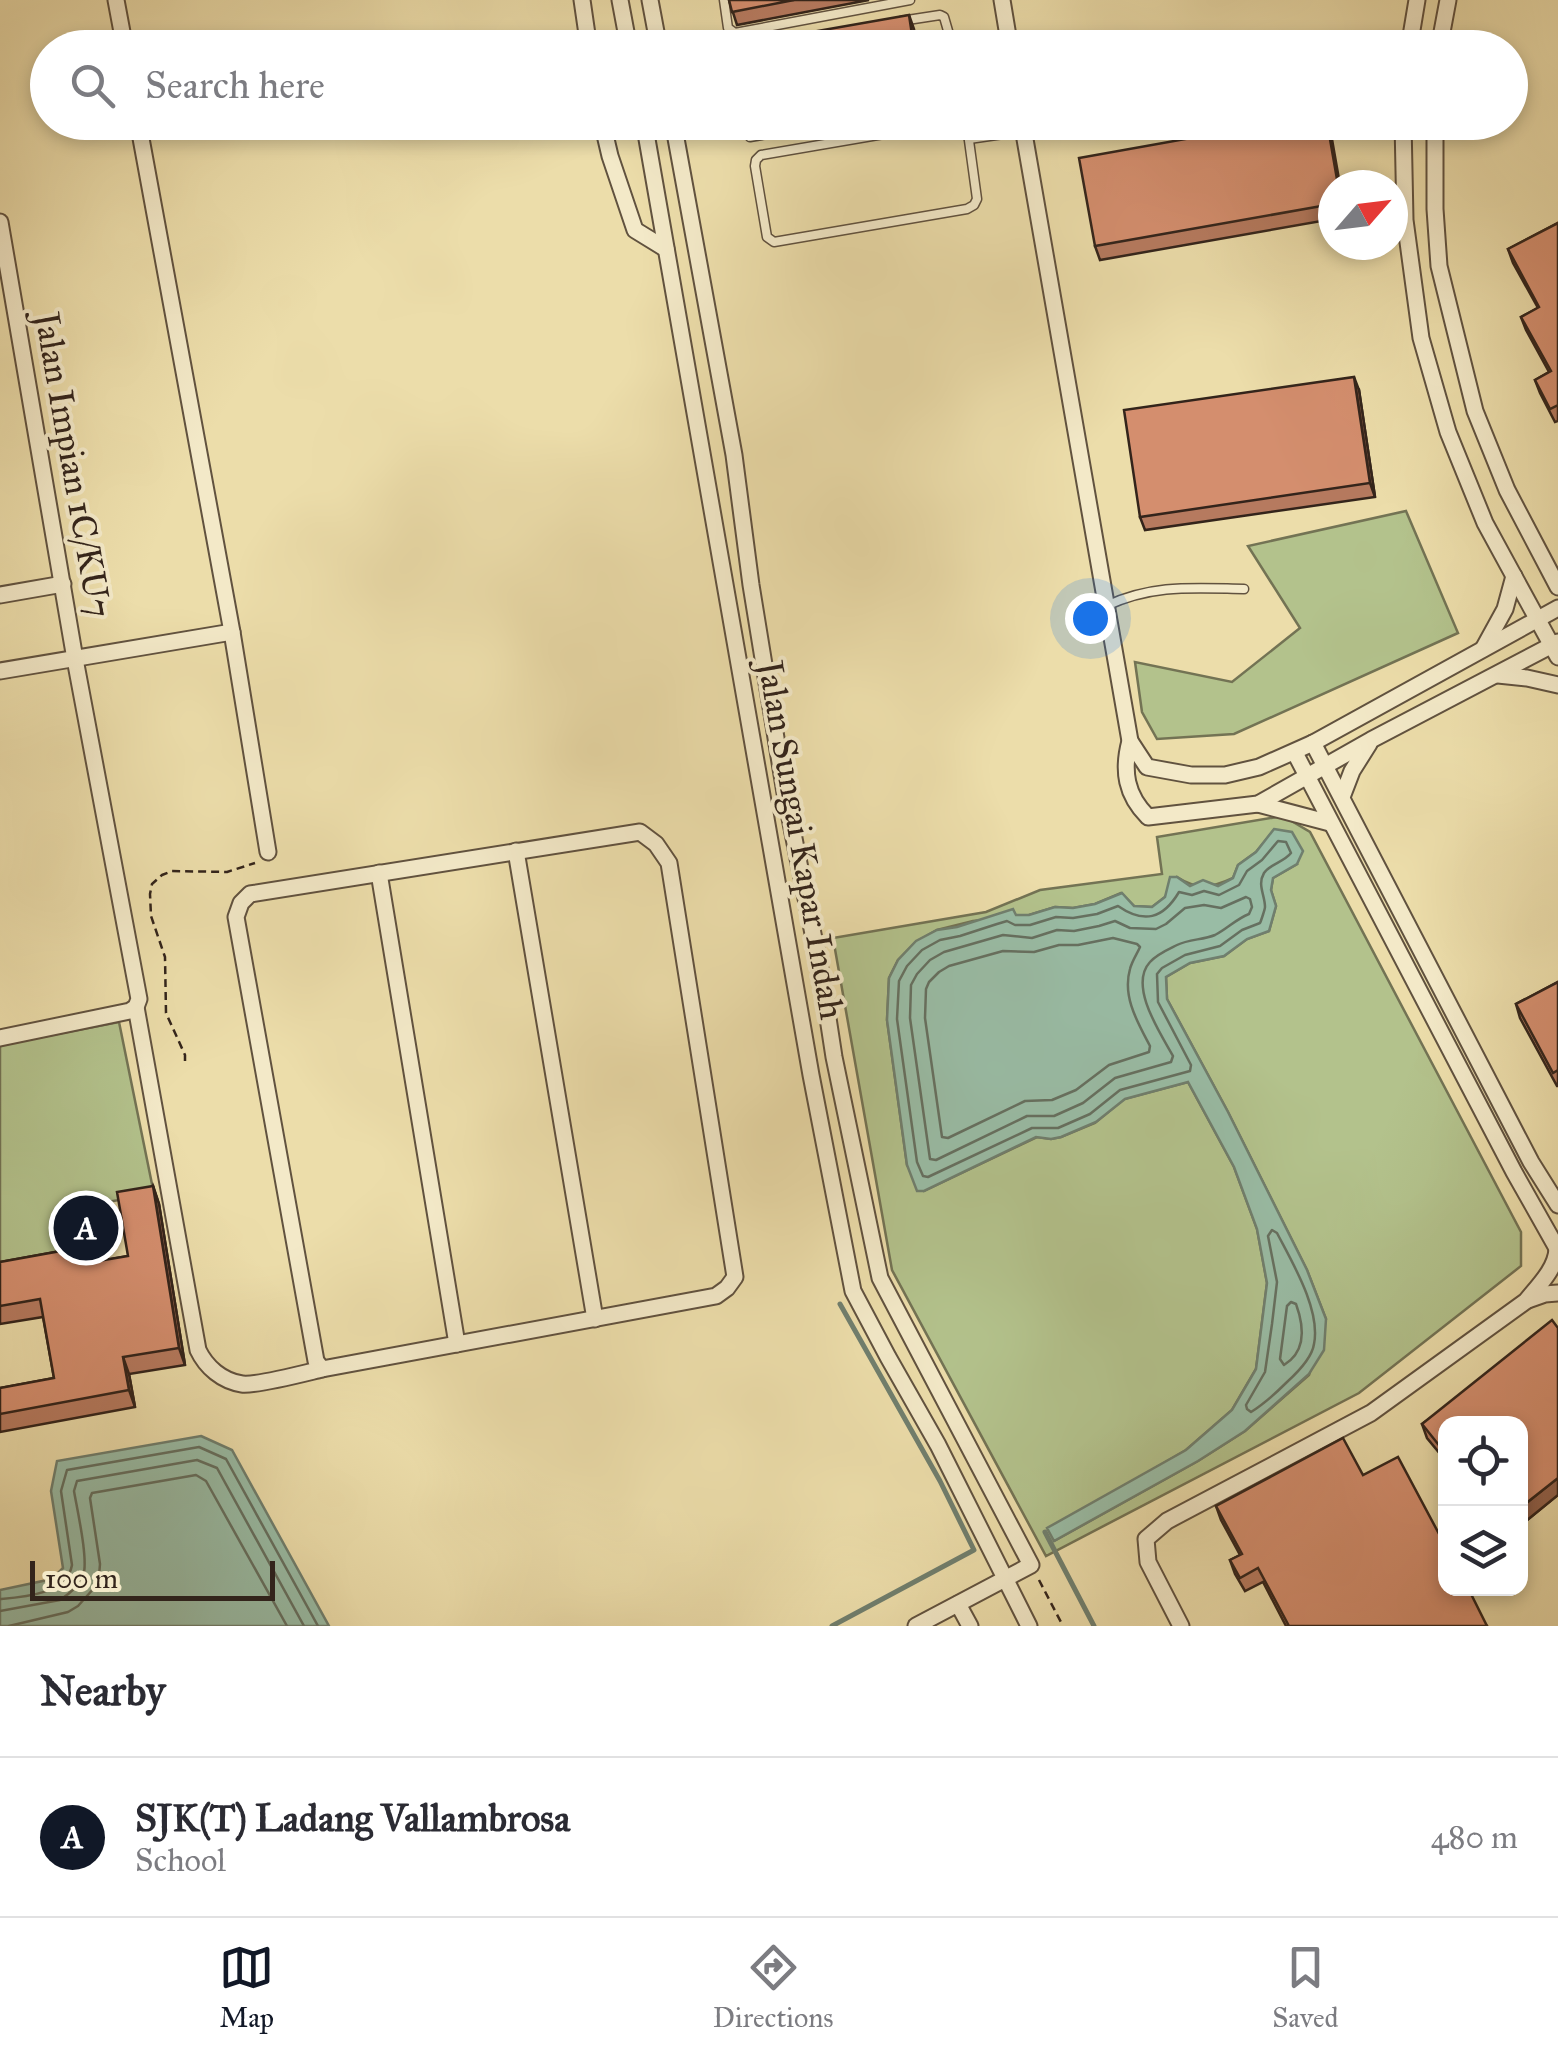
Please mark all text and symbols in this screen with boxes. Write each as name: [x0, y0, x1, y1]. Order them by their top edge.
search box: [30, 30, 1528, 140]
icon: search: [65, 58, 120, 113]
text: Search here: [145, 62, 325, 108]
north arrow: [1318, 170, 1408, 260]
street label: Jalan Impian 1C/KU7: [24, 305, 121, 621]
your location: [1065, 593, 1116, 644]
street label: Jalan Sungai Kapar Indah: [748, 654, 854, 1023]
pin: A: [54, 1190, 118, 1266]
map controls: [1438, 1416, 1528, 1596]
button: locate: [1438, 1416, 1528, 1506]
button: layers: [1438, 1506, 1528, 1596]
scale bar: [30, 1556, 275, 1600]
text: 100 m: [45, 1561, 118, 1596]
text: Nearby: [40, 1665, 165, 1717]
text: SJK(T) Ladang Vallambrosa: [135, 1795, 570, 1841]
text: A: [62, 1818, 83, 1857]
text: 480 m: [1431, 1818, 1518, 1857]
text: School: [135, 1841, 226, 1880]
tab: Map: [219, 1940, 274, 2035]
tab: Directions: [713, 1940, 834, 2035]
tab: Saved: [1272, 1940, 1339, 2035]

